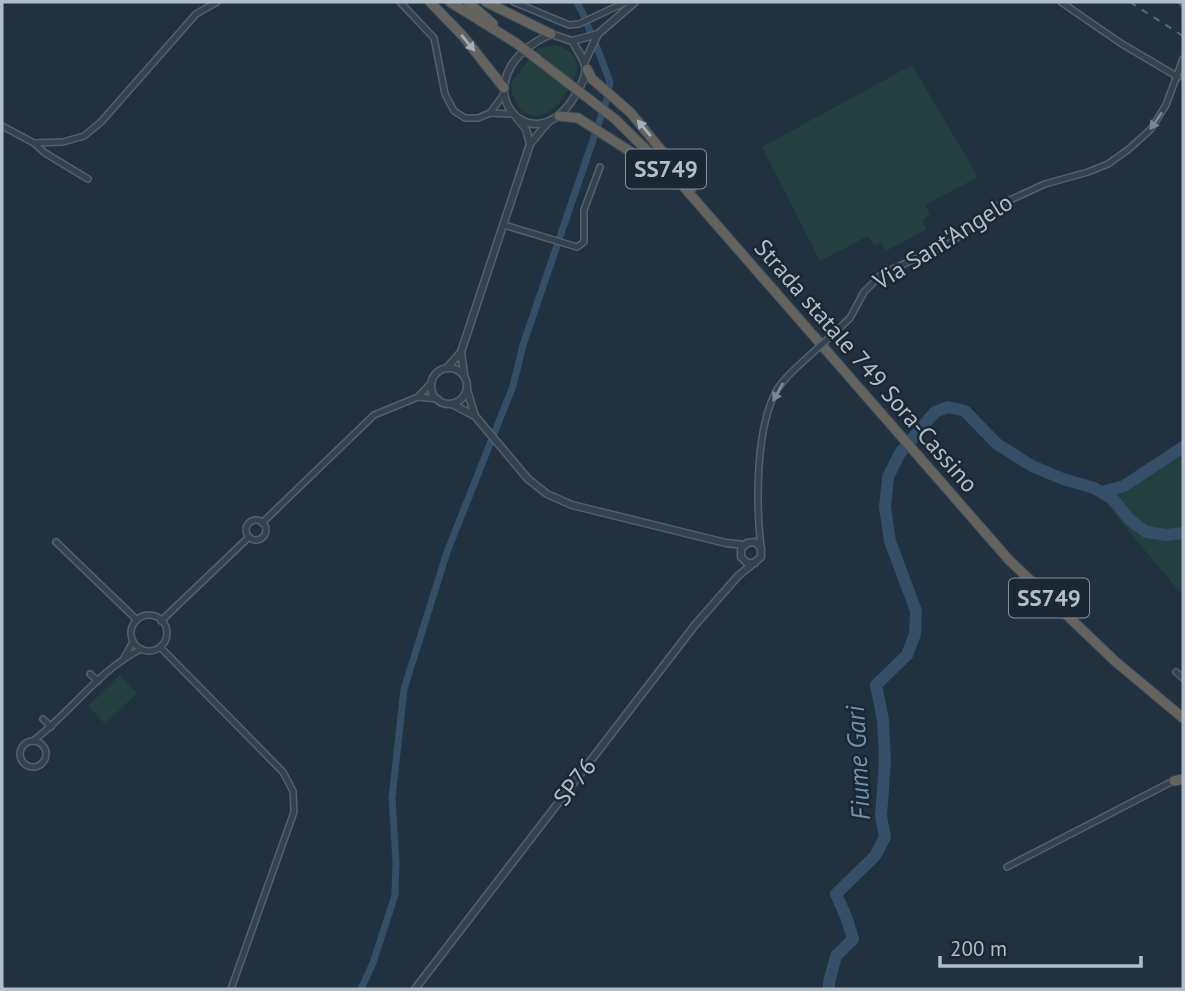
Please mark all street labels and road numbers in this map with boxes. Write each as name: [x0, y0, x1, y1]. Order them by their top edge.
road number: SS749: [626, 150, 706, 188]
street label: Via Sant'Angelo: [866, 186, 1018, 297]
street label: Strada statale 749 Sora-Cassino: [748, 233, 985, 499]
road number: SS749: [1009, 578, 1089, 618]
street label: SP76: [546, 752, 603, 812]

